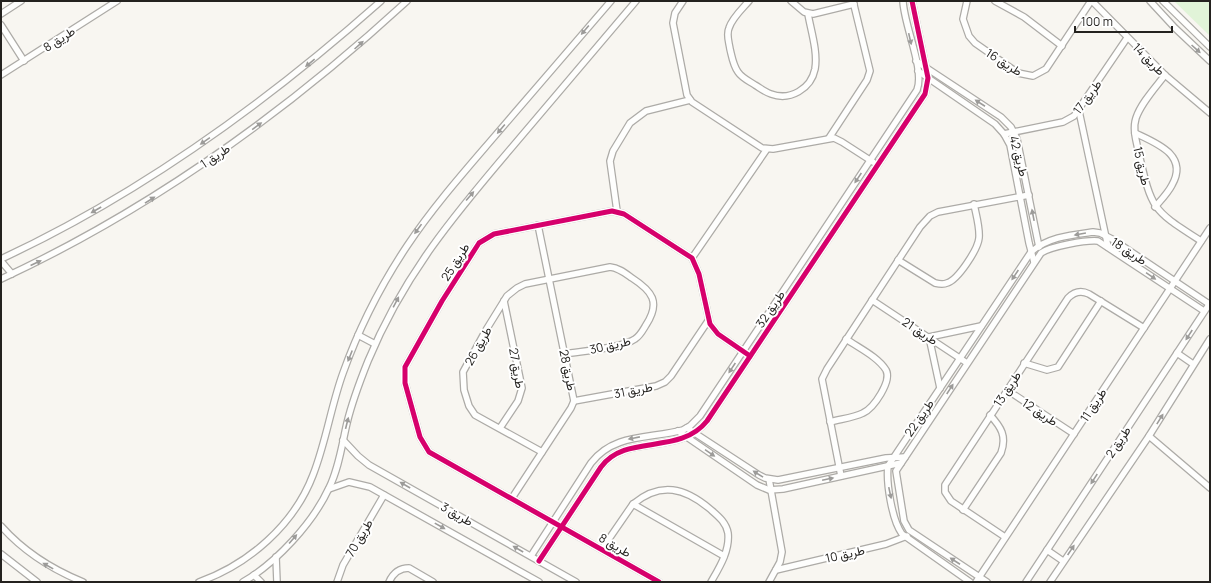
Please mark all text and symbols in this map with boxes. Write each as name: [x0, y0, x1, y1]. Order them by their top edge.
scale bar: [1075, 8, 1172, 34]
text: 100 m: [1081, 13, 1113, 30]
street label: طريق 8: [40, 22, 78, 56]
one-way arrow: [581, 25, 590, 36]
one-way arrow: [908, 33, 914, 45]
street label: طريق 14: [1129, 39, 1169, 79]
one-way arrow: [354, 41, 364, 50]
street label: طريق 16: [983, 44, 1026, 80]
one-way arrow: [1191, 44, 1201, 54]
one-way arrow: [304, 59, 315, 68]
street label: طريق 17: [1069, 76, 1105, 118]
one-way arrow: [975, 99, 985, 107]
one-way arrow: [252, 122, 263, 131]
one-way arrow: [496, 124, 505, 135]
street label: طريق 42: [1005, 134, 1033, 179]
one-way arrow: [200, 137, 211, 145]
street label: طريق 1: [197, 140, 233, 172]
street label: طريق 15: [1129, 145, 1155, 187]
one-way arrow: [855, 172, 862, 184]
one-way arrow: [466, 191, 475, 202]
one-way arrow: [144, 196, 156, 203]
one-way arrow: [90, 207, 102, 214]
one-way arrow: [1029, 209, 1035, 221]
one-way arrow: [414, 224, 422, 235]
one-way arrow: [1073, 232, 1086, 238]
street label: طريق 18: [1108, 233, 1150, 269]
street label: طريق 25: [437, 240, 473, 284]
one-way arrow: [31, 260, 42, 266]
one-way arrow: [1011, 270, 1019, 280]
one-way arrow: [1146, 272, 1156, 280]
street label: طريق 32: [751, 287, 789, 331]
one-way arrow: [392, 297, 399, 308]
street label: طريق 21: [899, 313, 941, 349]
street label: طريق 26: [460, 323, 496, 369]
one-way arrow: [1185, 330, 1192, 341]
street label: طريق 30: [588, 332, 632, 358]
street label: طريق 27: [505, 346, 529, 390]
street label: طريق 28: [555, 348, 581, 392]
one-way arrow: [346, 350, 352, 362]
one-way arrow: [729, 362, 736, 374]
street label: طريق 13: [989, 368, 1025, 410]
street label: طريق 31: [612, 378, 654, 402]
one-way arrow: [946, 384, 954, 394]
street label: طريق 11: [1076, 385, 1110, 425]
street label: طريق 12: [1019, 394, 1061, 430]
street label: طريق 22: [900, 396, 938, 440]
one-way arrow: [1156, 413, 1163, 425]
one-way arrow: [345, 417, 351, 429]
street label: طريق 2: [1101, 423, 1135, 461]
one-way arrow: [628, 435, 640, 441]
one-way arrow: [705, 449, 715, 457]
one-way arrow: [752, 470, 764, 477]
one-way arrow: [1090, 474, 1098, 484]
one-way arrow: [822, 476, 834, 482]
one-way arrow: [399, 481, 411, 488]
one-way arrow: [888, 487, 894, 499]
street label: طريق 3: [438, 498, 476, 530]
street label: طريق 70: [341, 516, 377, 560]
one-way arrow: [434, 523, 446, 530]
street label: طريق 8: [596, 529, 634, 561]
one-way arrow: [289, 533, 298, 544]
street label: طريق 10: [824, 541, 867, 567]
one-way arrow: [1067, 544, 1075, 555]
one-way arrow: [512, 545, 524, 552]
one-way arrow: [949, 557, 961, 564]
one-way arrow: [42, 562, 54, 569]

